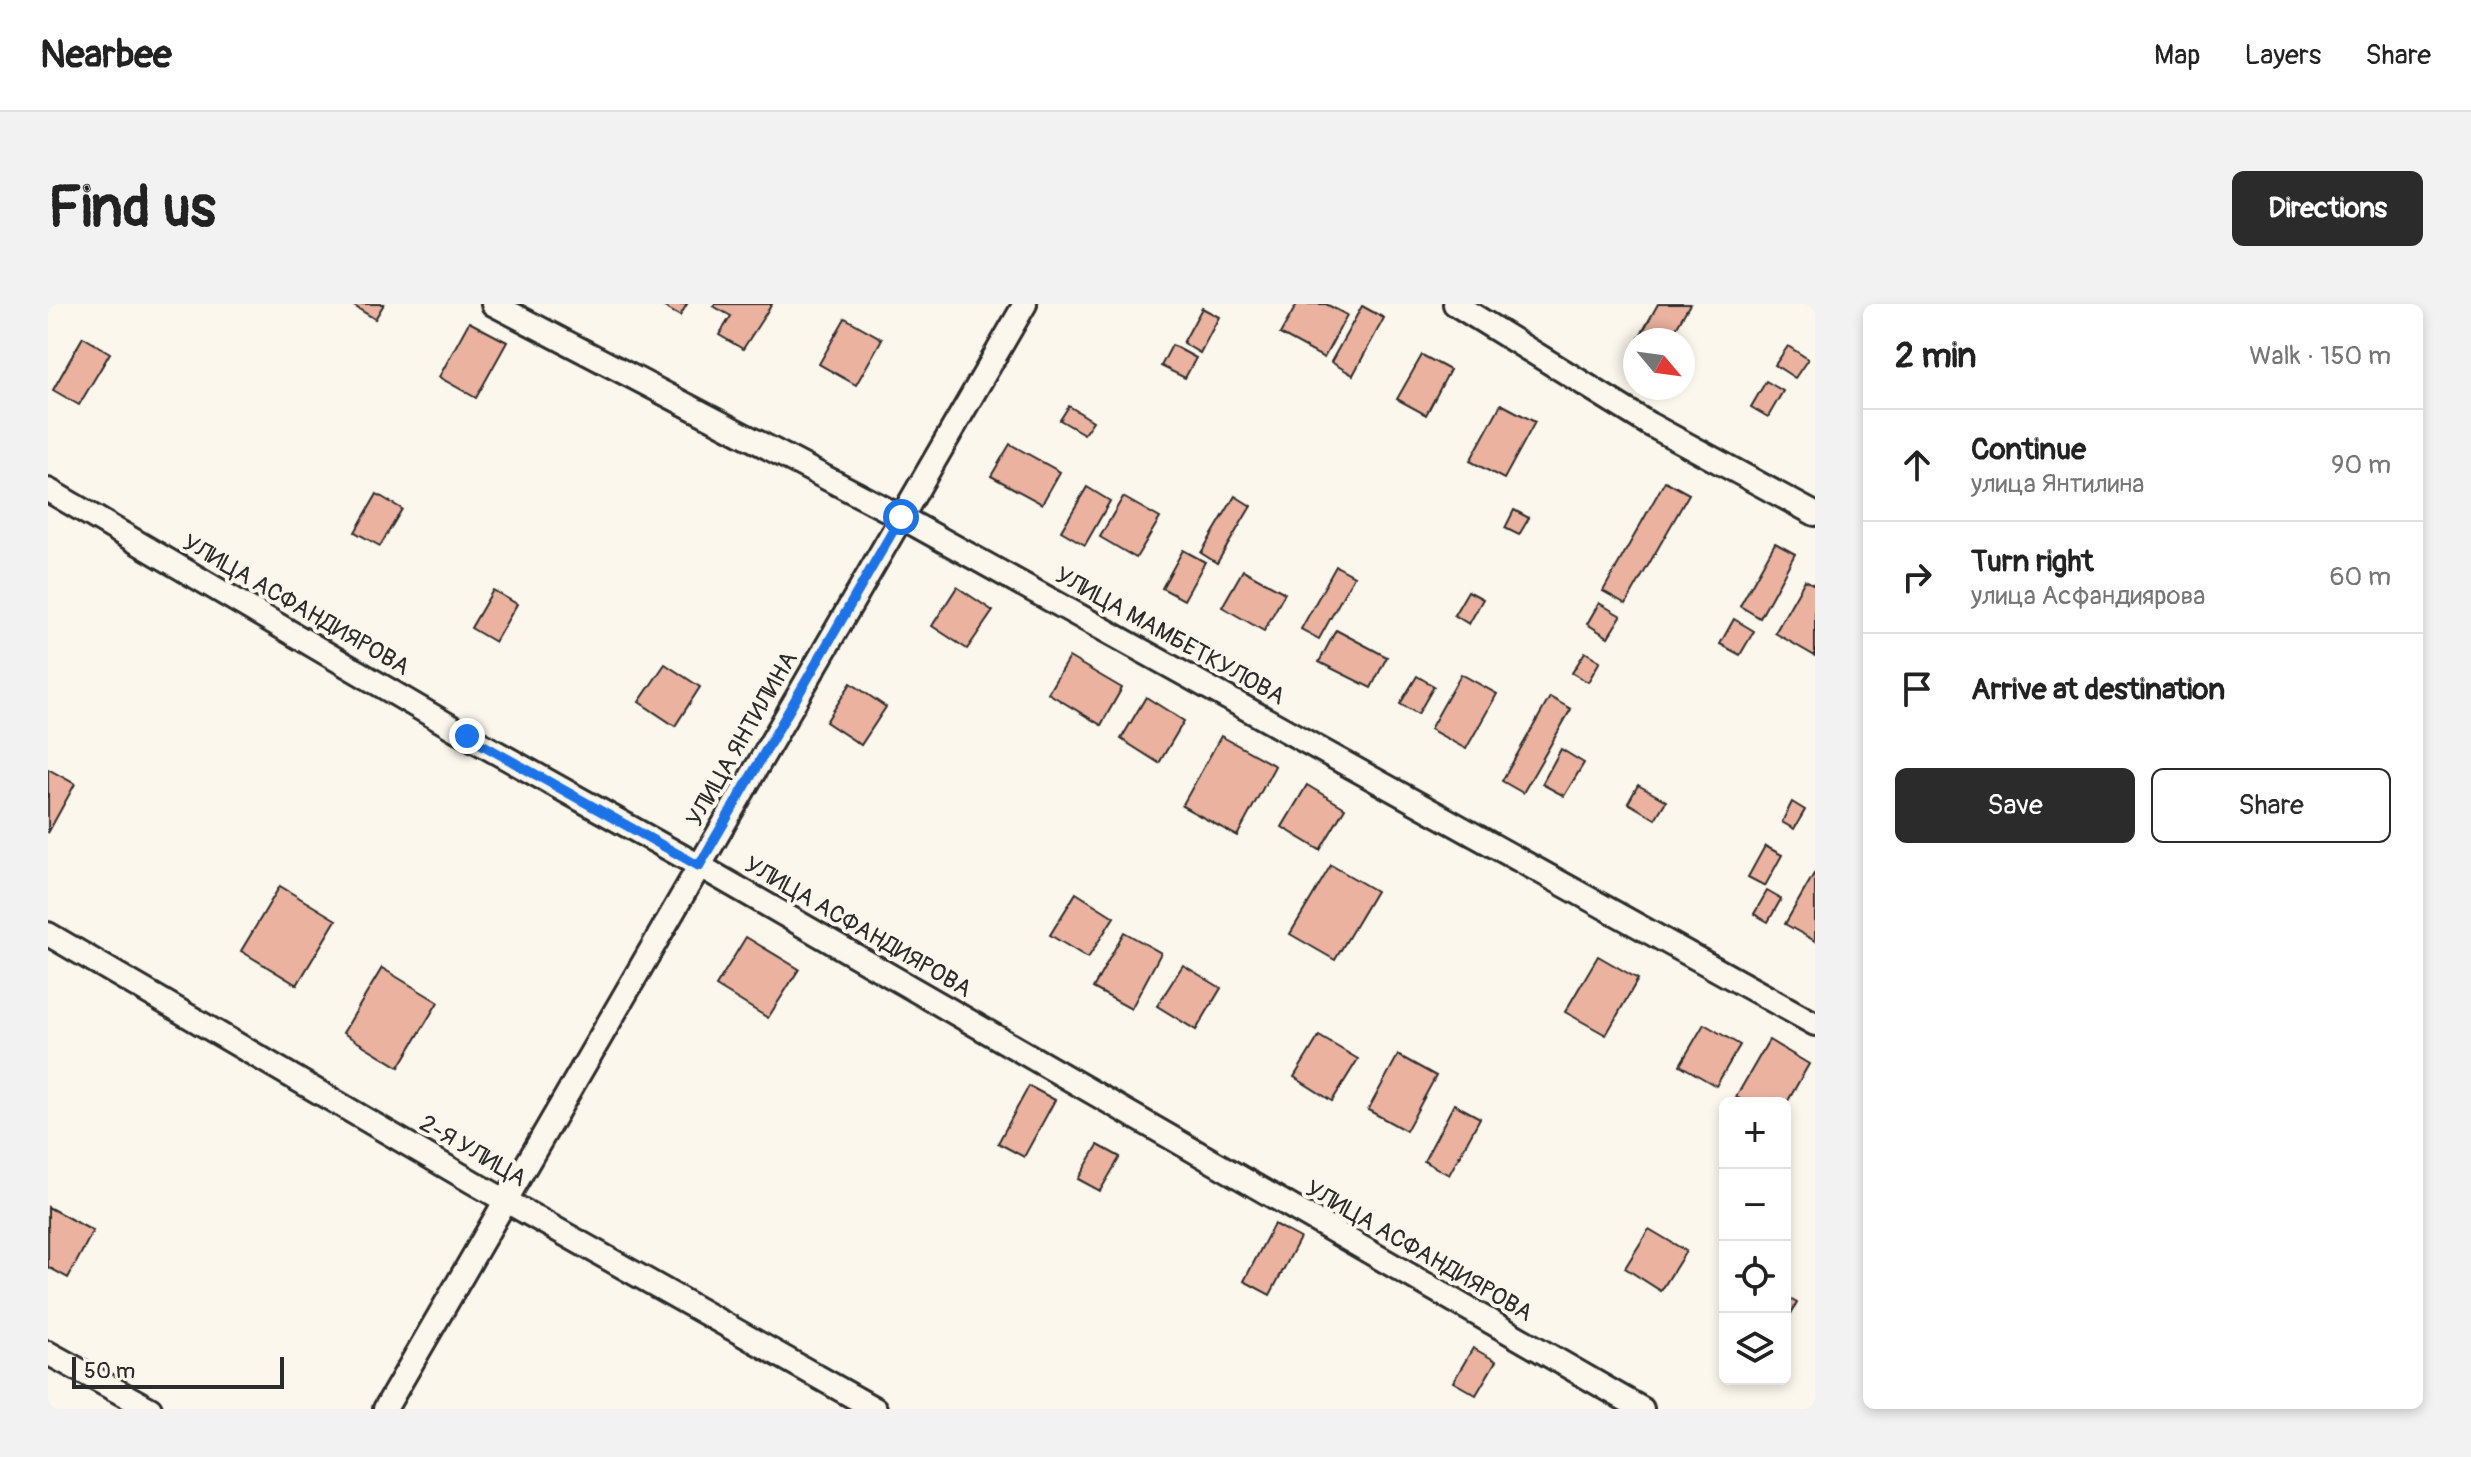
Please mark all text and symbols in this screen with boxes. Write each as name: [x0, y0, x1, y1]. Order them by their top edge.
text: Nearbee: [40, 31, 172, 79]
text: Map: [2154, 38, 2200, 73]
text: Layers: [2244, 38, 2321, 73]
text: Share: [2365, 38, 2431, 73]
button: Directions: [2232, 171, 2423, 246]
text: Find us: [48, 174, 216, 243]
north arrow: [1623, 328, 1695, 400]
text: 2 min: [1895, 335, 1977, 378]
text: Walk · 150 m: [2249, 340, 2391, 372]
text: Continue: [1971, 431, 2086, 468]
icon: ahead: [1895, 443, 1939, 487]
text: 90 m: [2331, 449, 2391, 481]
text: улица Янтилина: [1971, 468, 2144, 500]
route start: [883, 499, 919, 535]
street label: УЛИЦА АСФАНДИЯРОВА: [177, 528, 415, 682]
text: Turn right: [1971, 543, 2094, 580]
icon: right: [1895, 555, 1939, 599]
street label: УЛИЦА МАМБЕТКУЛОВА: [1050, 561, 1290, 711]
text: 60 m: [2329, 561, 2391, 593]
text: улица Асфандиярова: [1971, 580, 2205, 612]
street label: УЛИЦА ЯНТИЛИНА: [680, 646, 804, 832]
icon: arrive: [1895, 667, 1939, 711]
text: Arrive at destination: [1971, 671, 2225, 708]
route end: [449, 718, 485, 754]
button: Save: [1895, 768, 2135, 843]
button: Share: [2151, 768, 2391, 843]
street label: УЛИЦА АСФАНДИЯРОВА: [739, 850, 977, 1004]
map controls: [1719, 1097, 1791, 1385]
button: +: [1719, 1097, 1791, 1169]
street label: 2-Я УЛИЦА: [414, 1109, 532, 1193]
button: −: [1719, 1169, 1791, 1241]
street label: УЛИЦА АСФАНДИЯРОВА: [1300, 1174, 1538, 1328]
button: locate: [1719, 1241, 1791, 1313]
button: layers: [1719, 1313, 1791, 1385]
scale bar: [72, 1353, 284, 1389]
text: 50 m: [84, 1357, 135, 1385]

